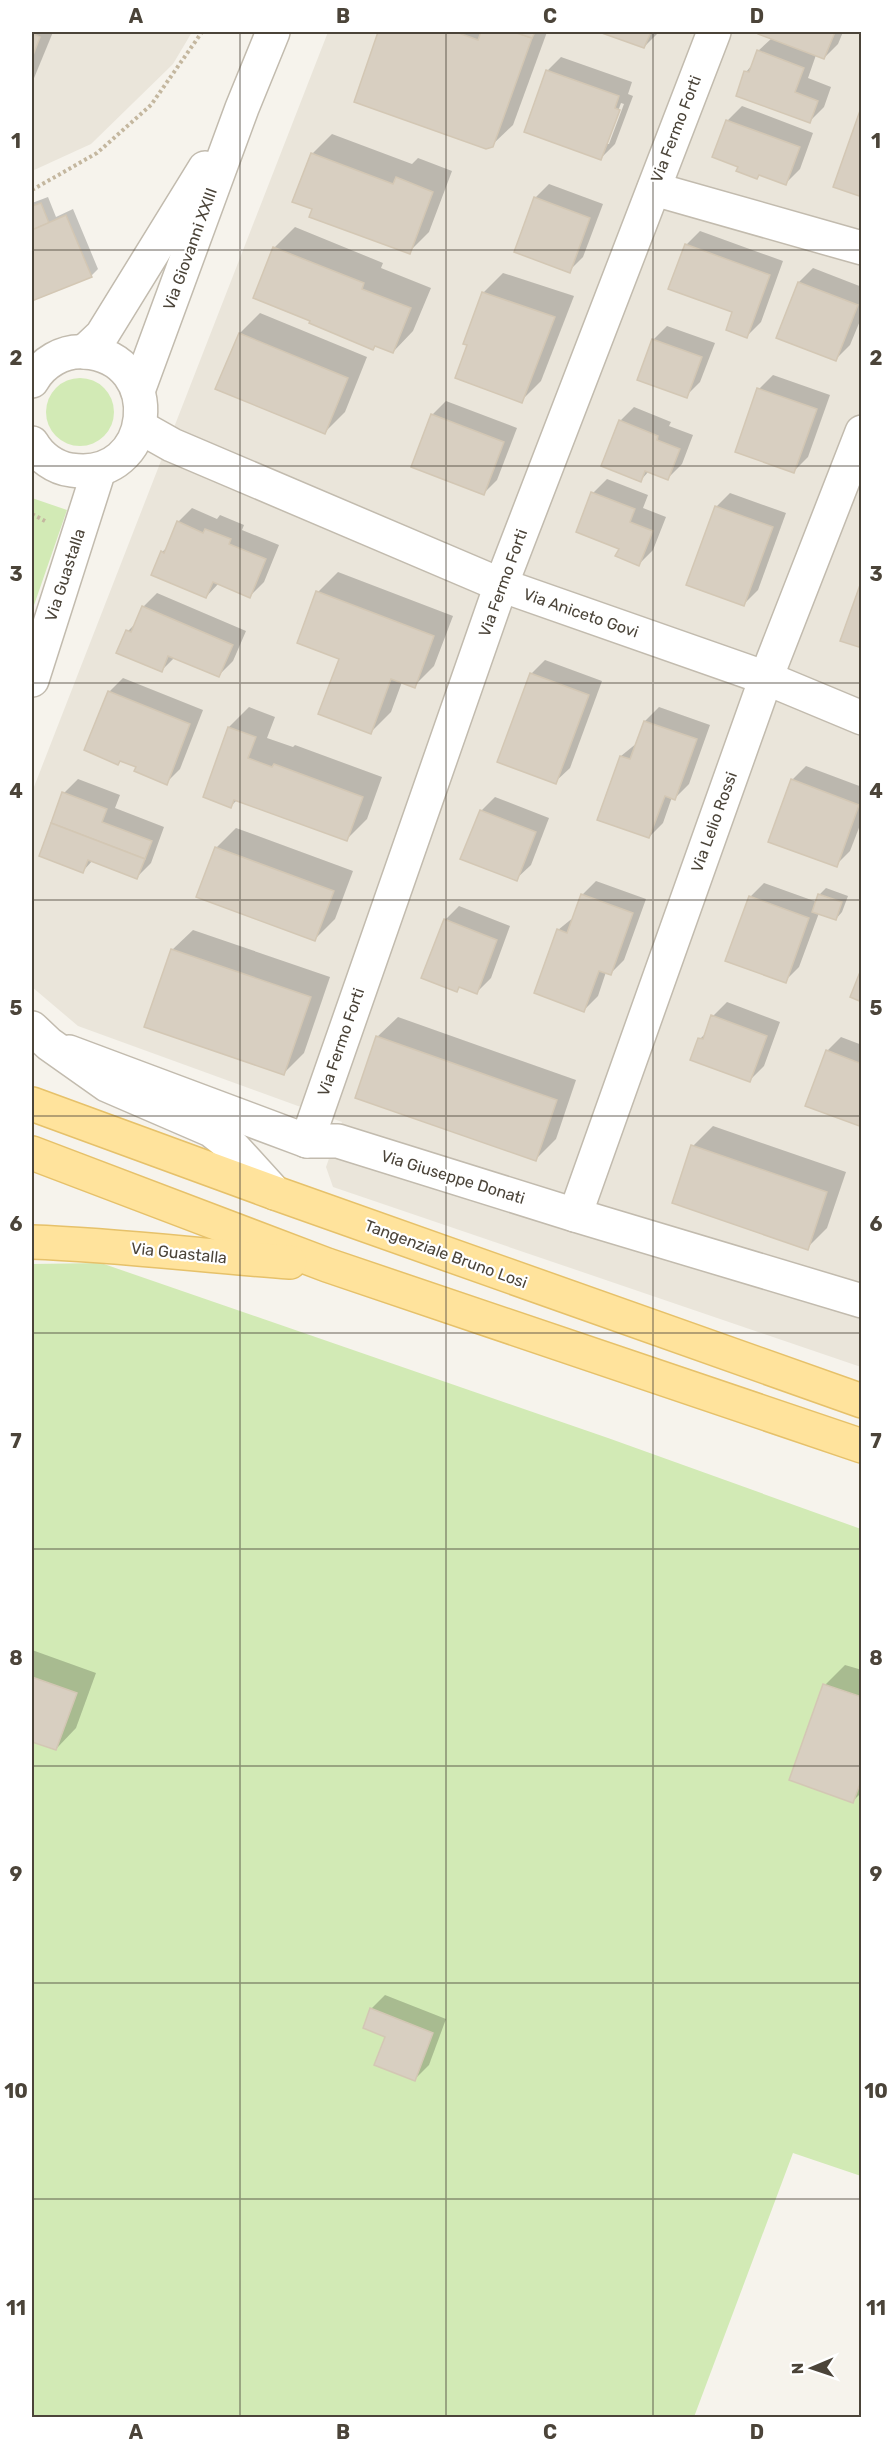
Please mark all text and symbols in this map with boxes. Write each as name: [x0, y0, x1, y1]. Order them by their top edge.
text: A: [129, 4, 144, 28]
text: B: [336, 4, 350, 28]
text: C: [543, 4, 557, 28]
text: D: [750, 4, 764, 28]
street label: Via Fermo Forti: [647, 73, 705, 185]
text: 1: [11, 129, 21, 153]
text: 1: [871, 129, 881, 153]
street label: Via Giovanni XXIII: [159, 185, 221, 313]
text: 2: [10, 346, 23, 370]
text: 2: [870, 346, 883, 370]
street label: Via Guastalla: [41, 526, 89, 624]
street label: Via Fermo Forti: [475, 527, 531, 639]
text: 3: [9, 562, 23, 586]
text: 3: [869, 562, 883, 586]
street label: Via Aniceto Govi: [521, 584, 641, 642]
street label: Via Lelio Rossi: [687, 769, 741, 875]
text: 4: [9, 779, 23, 803]
text: 4: [869, 779, 883, 803]
street label: Via Fermo Forti: [314, 985, 368, 1099]
text: 5: [10, 996, 23, 1020]
text: 5: [870, 996, 883, 1020]
street label: Via Giuseppe Donati: [379, 1146, 527, 1208]
text: 6: [9, 1212, 23, 1236]
text: 6: [869, 1212, 883, 1236]
street label: Tangenziale Bruno Losi: [362, 1216, 530, 1292]
street label: Via Guastalla: [130, 1239, 228, 1267]
text: 7: [10, 1429, 22, 1453]
text: 7: [870, 1429, 882, 1453]
text: 8: [9, 1646, 23, 1670]
text: 8: [869, 1646, 883, 1670]
text: 9: [10, 1862, 23, 1886]
text: 9: [870, 1862, 883, 1886]
text: 10: [4, 2079, 28, 2103]
text: 10: [864, 2079, 888, 2103]
text: 11: [6, 2296, 26, 2320]
text: 11: [866, 2296, 886, 2320]
north arrow: [782, 2338, 842, 2398]
text: N: [788, 2362, 807, 2375]
text: A: [129, 2420, 144, 2444]
text: B: [336, 2420, 350, 2444]
text: C: [543, 2420, 557, 2444]
text: D: [750, 2420, 764, 2444]

